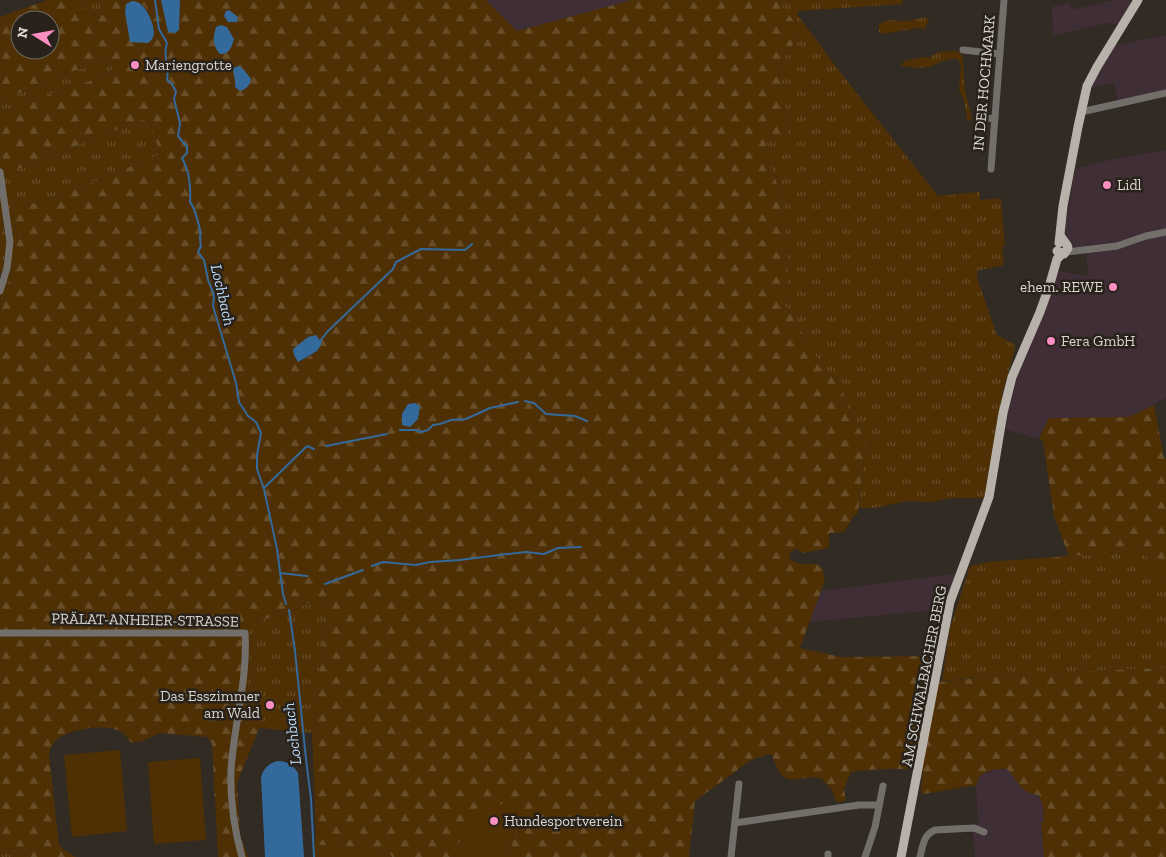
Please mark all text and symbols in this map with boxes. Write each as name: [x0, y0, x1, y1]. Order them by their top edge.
north arrow: [10, 10, 60, 60]
street label: IN DER HOCHMARK: [969, 14, 999, 152]
text: N: [13, 25, 32, 39]
place label: Mariengrotte: [145, 56, 232, 74]
marker: Mariengrotte: [129, 59, 141, 71]
place label: Lidl: [1117, 176, 1142, 194]
marker: Lidl: [1101, 179, 1113, 191]
water label: Lochbach: [207, 262, 239, 328]
place label: ehem. REWE: [1020, 278, 1103, 296]
marker: ehem. REWE: [1107, 281, 1119, 293]
place label: Fera GmbH: [1061, 332, 1135, 350]
marker: Fera GmbH: [1045, 335, 1057, 347]
street label: AM SCHWALBACHER BERG: [898, 584, 950, 768]
street label: PRÄLAT-ANHEIER-STRASSE: [51, 609, 239, 631]
place label: Das Esszimmer am Wald: [160, 687, 261, 722]
marker: Das Esszimmer am Wald: [264, 699, 276, 711]
water label: Lochbach: [279, 702, 305, 766]
place label: Hundesportverein: [504, 812, 623, 830]
marker: Hundesportverein: [488, 815, 500, 827]

